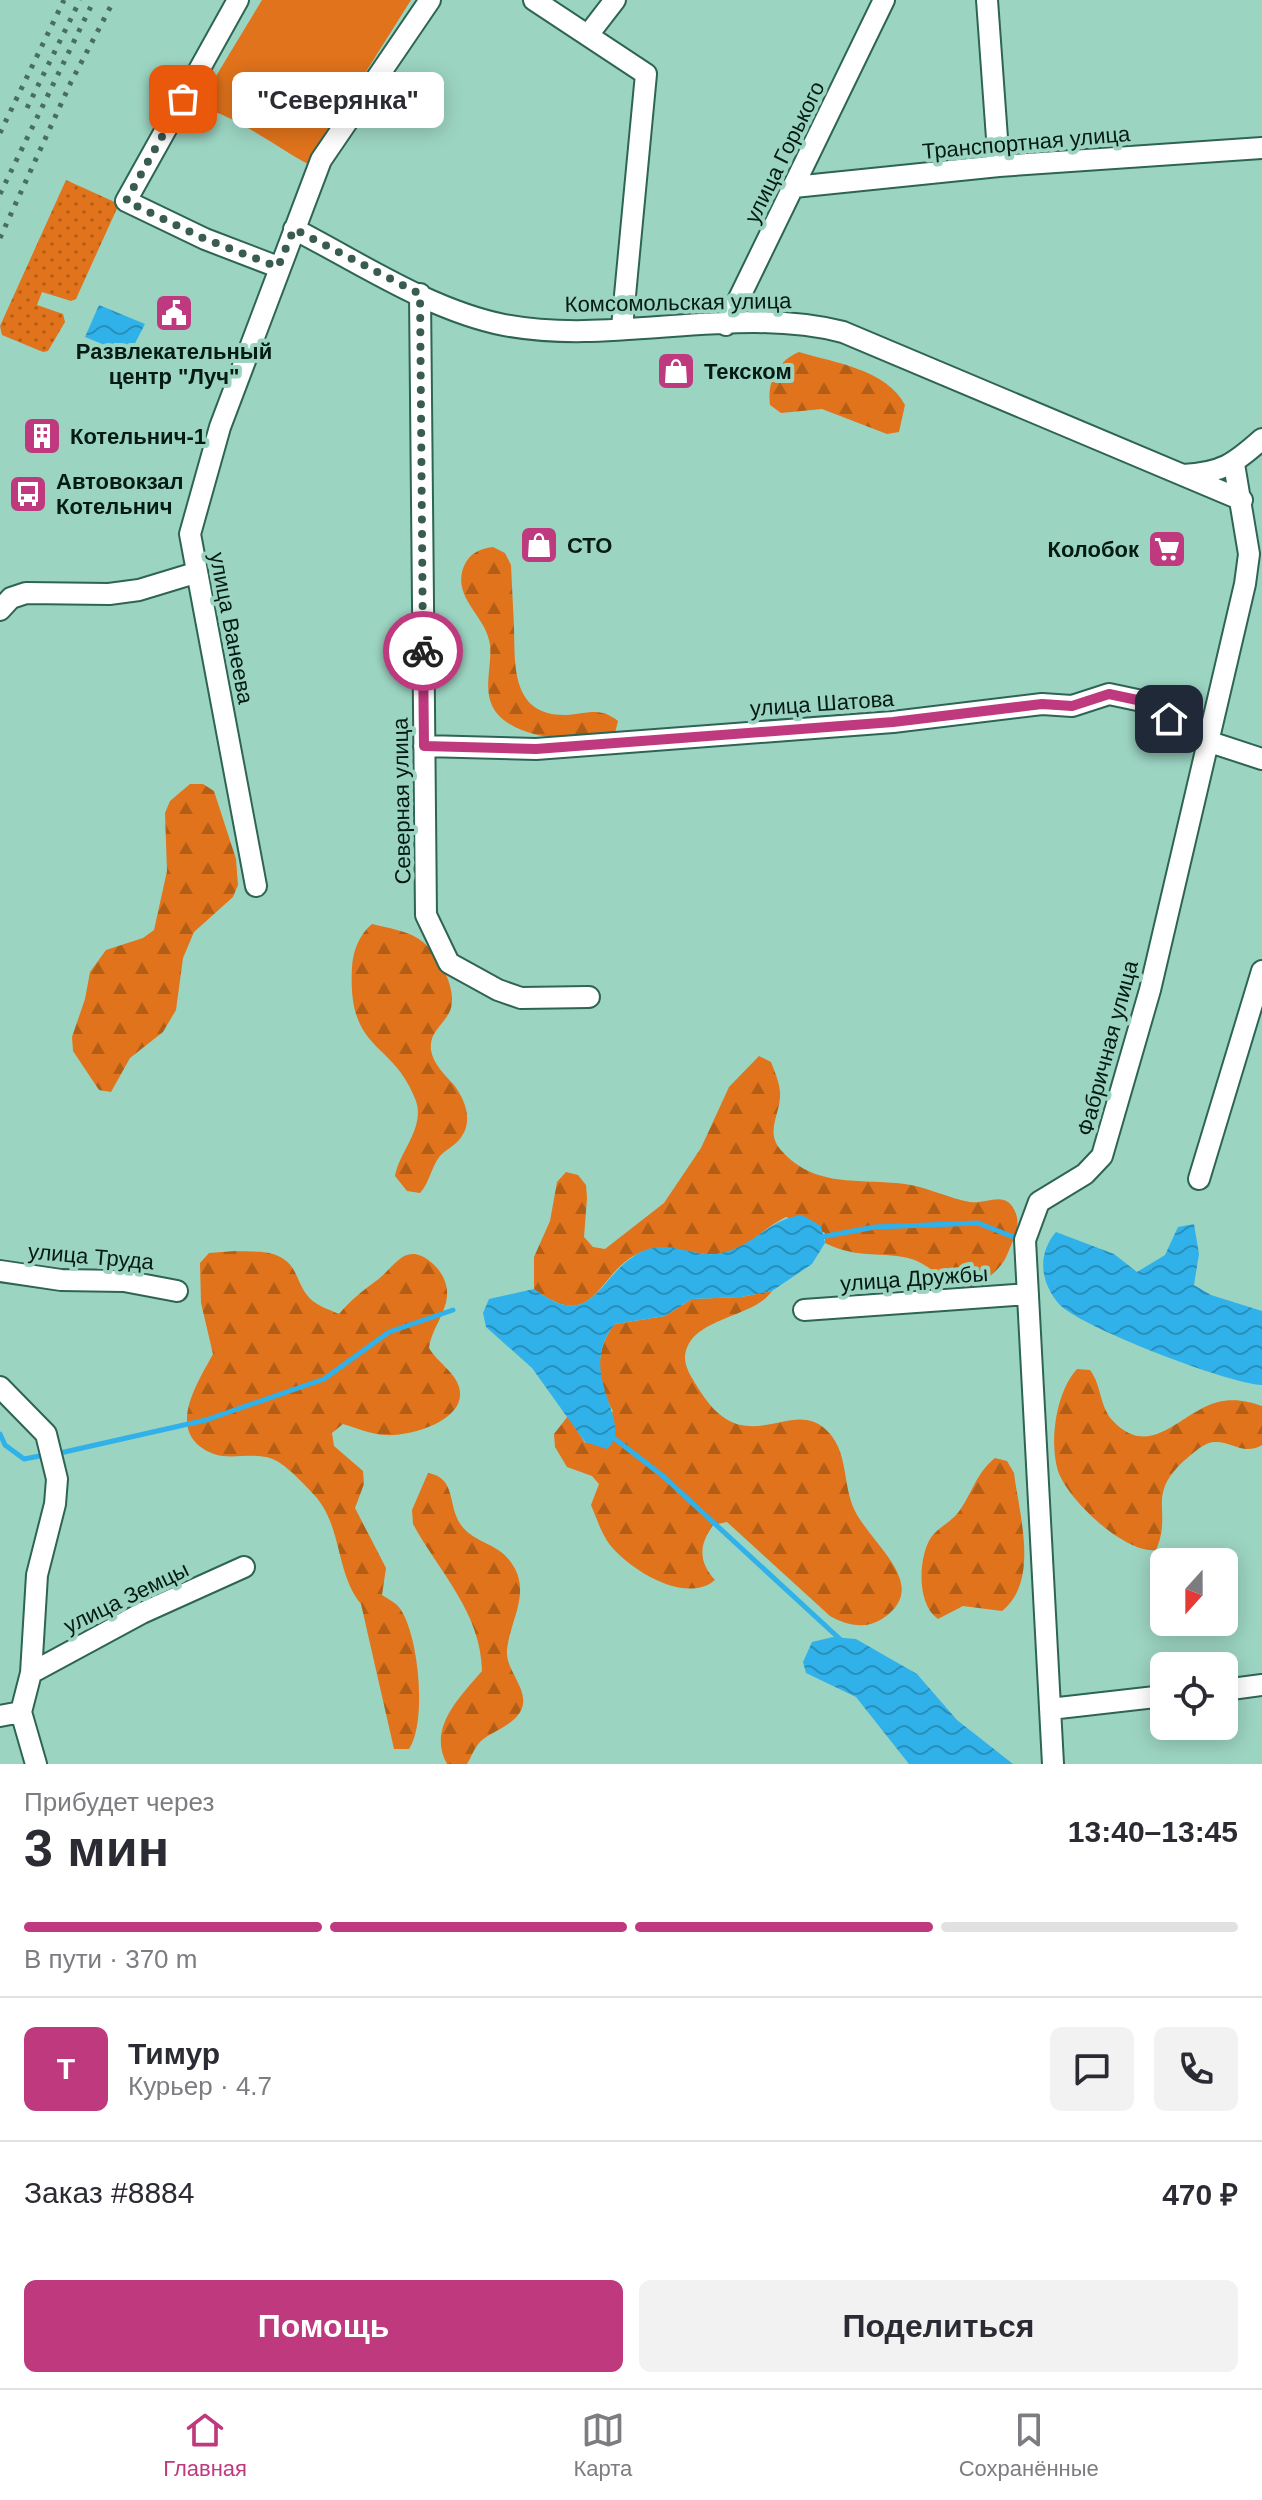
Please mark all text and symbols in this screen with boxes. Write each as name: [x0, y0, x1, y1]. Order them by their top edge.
pin: [149, 65, 217, 133]
callout: "Северянка": [231, 71, 443, 127]
icon: bag: [161, 77, 205, 121]
street label: улица Горького: [739, 77, 830, 227]
text: "Северянка": [257, 85, 419, 115]
street label: Транспортная улица: [921, 121, 1132, 164]
street label: Комсомольская улица: [564, 288, 792, 317]
public building icon: Развлекательный центр "Луч": [153, 292, 195, 334]
place label: Развлекательный центр "Луч": [76, 339, 272, 389]
shop icon: Текском: [655, 350, 697, 392]
place label: Текском: [704, 359, 792, 384]
building icon: Котельнич-1: [21, 415, 63, 457]
place label: Котельнич-1: [70, 424, 206, 449]
place label: Автовокзал Котельнич: [56, 469, 184, 519]
bus stop icon: Автовокзал Котельнич: [7, 473, 49, 515]
shop icon: СТО: [518, 524, 560, 566]
supermarket icon: Колобок: [1146, 528, 1188, 570]
place label: СТО: [567, 533, 612, 558]
place label: Колобок: [1048, 537, 1140, 562]
street label: улица Ванеева: [205, 550, 259, 707]
courier: [383, 611, 463, 691]
icon: bike: [401, 629, 445, 673]
pin: [1135, 685, 1203, 753]
street label: улица Шатова: [749, 686, 896, 721]
icon: home: [1147, 697, 1191, 741]
street label: Северная улица: [388, 717, 415, 885]
street label: Фабричная улица: [1072, 957, 1143, 1139]
street label: улица Труда: [27, 1239, 156, 1275]
street label: улица Дружбы: [839, 1261, 989, 1296]
north arrow: [1150, 1548, 1238, 1636]
map controls: [1150, 1548, 1238, 1740]
street label: улица Земцы: [60, 1556, 193, 1638]
button: locate: [1150, 1652, 1238, 1740]
text: Прибудет через: [24, 1787, 214, 1817]
text: 13:40–13:45: [1068, 1815, 1238, 1848]
text: 3 мин: [24, 1819, 169, 1877]
text: В пути · 370 m: [24, 1944, 197, 1974]
button: chat: [1050, 2027, 1134, 2111]
button: phone: [1154, 2027, 1238, 2111]
text: Тимур: [128, 2037, 220, 2070]
text: Т: [57, 2052, 75, 2085]
text: Курьер · 4.7: [128, 2071, 272, 2101]
text: Заказ #8884: [24, 2176, 194, 2209]
text: 470 ₽: [1162, 2178, 1238, 2211]
button: Помощь: [24, 2280, 623, 2372]
button: Поделиться: [639, 2280, 1238, 2372]
tab: Главная: [163, 2408, 247, 2482]
tab: Карта: [573, 2408, 632, 2482]
tab: Сохранённые: [959, 2408, 1099, 2482]

